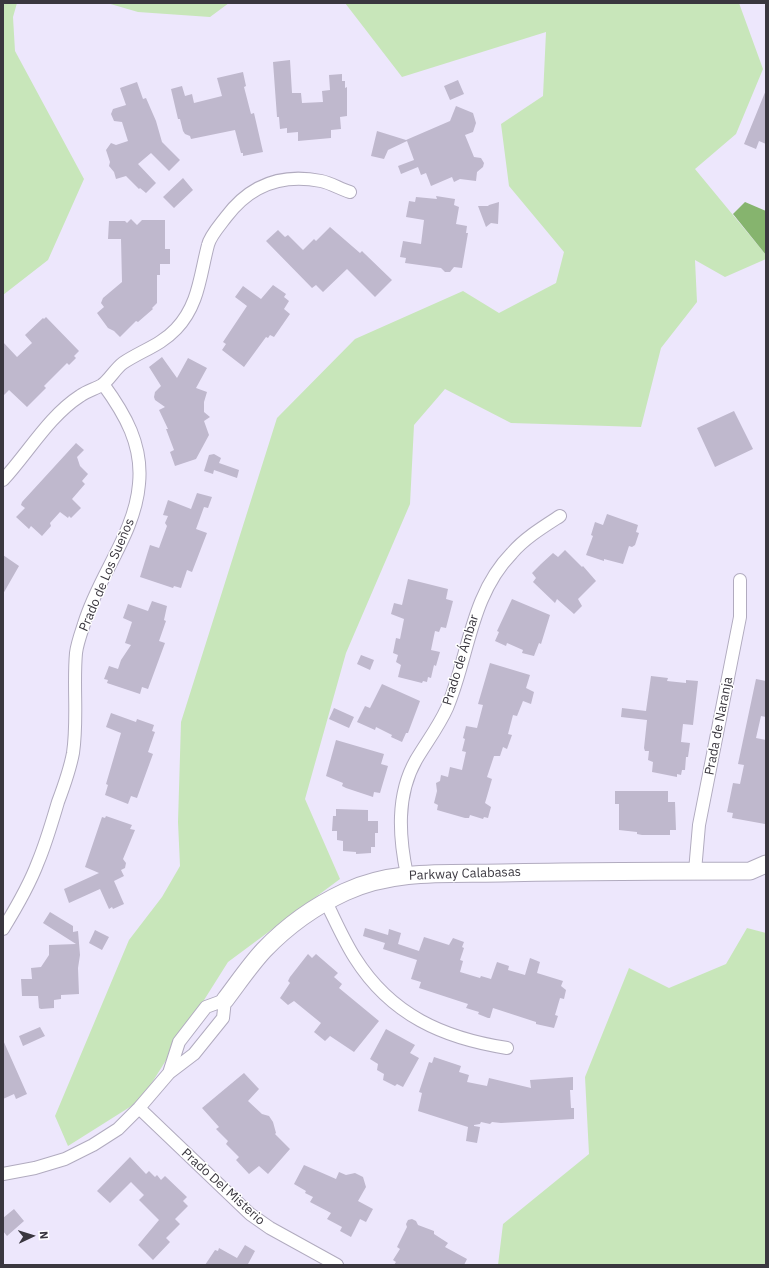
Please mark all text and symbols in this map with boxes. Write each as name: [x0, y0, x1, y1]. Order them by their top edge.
street label: Prado de Los Sueños: [76, 516, 138, 634]
street label: Prado de Ámbar: [440, 613, 482, 707]
street label: Prada de Naranja: [702, 675, 736, 777]
street label: Parkway Calabasas: [409, 864, 521, 884]
street label: Prado Del Misterio: [178, 1145, 268, 1229]
north arrow: [12, 1216, 52, 1256]
text: N: [37, 1231, 51, 1240]

